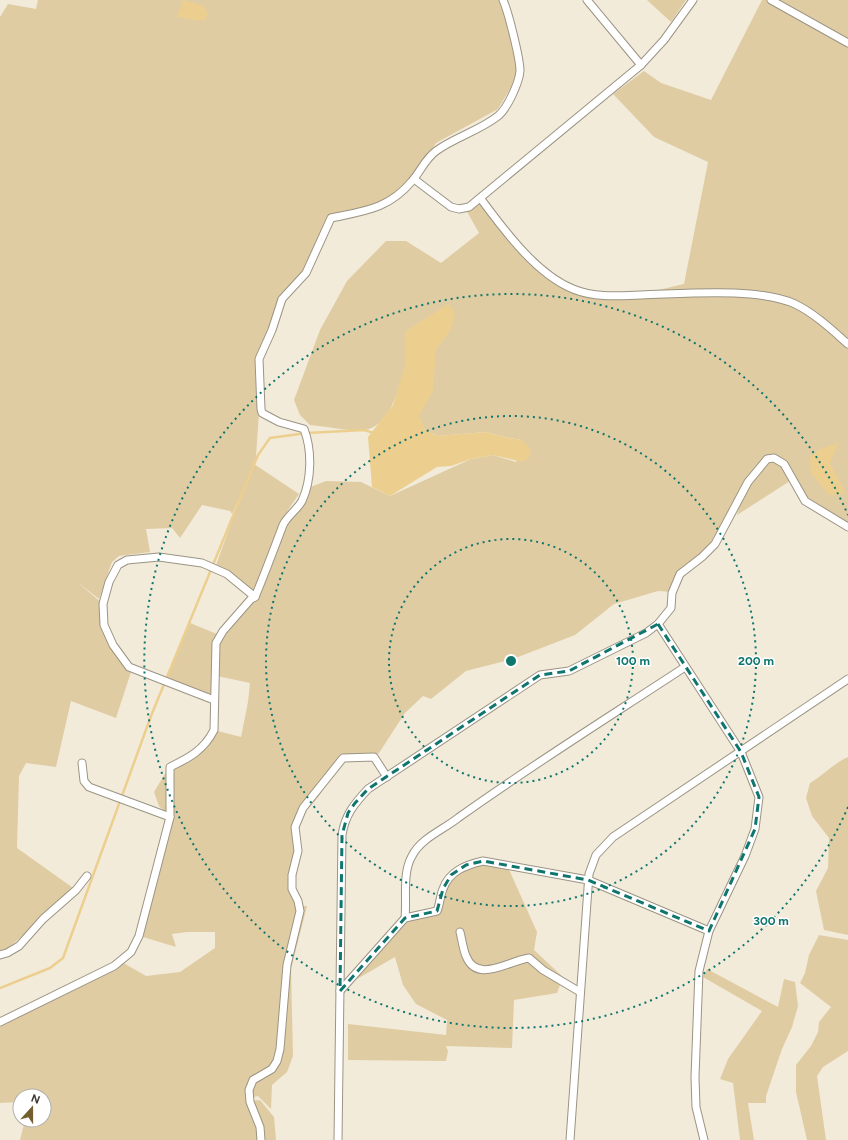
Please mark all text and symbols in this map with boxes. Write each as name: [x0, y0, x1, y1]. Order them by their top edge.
centre of rings: [504, 654, 518, 668]
text: 100 m: [616, 654, 650, 668]
text: 200 m: [738, 654, 774, 668]
text: 300 m: [753, 914, 789, 928]
north arrow: [12, 1088, 52, 1128]
text: N: [29, 1092, 42, 1107]

